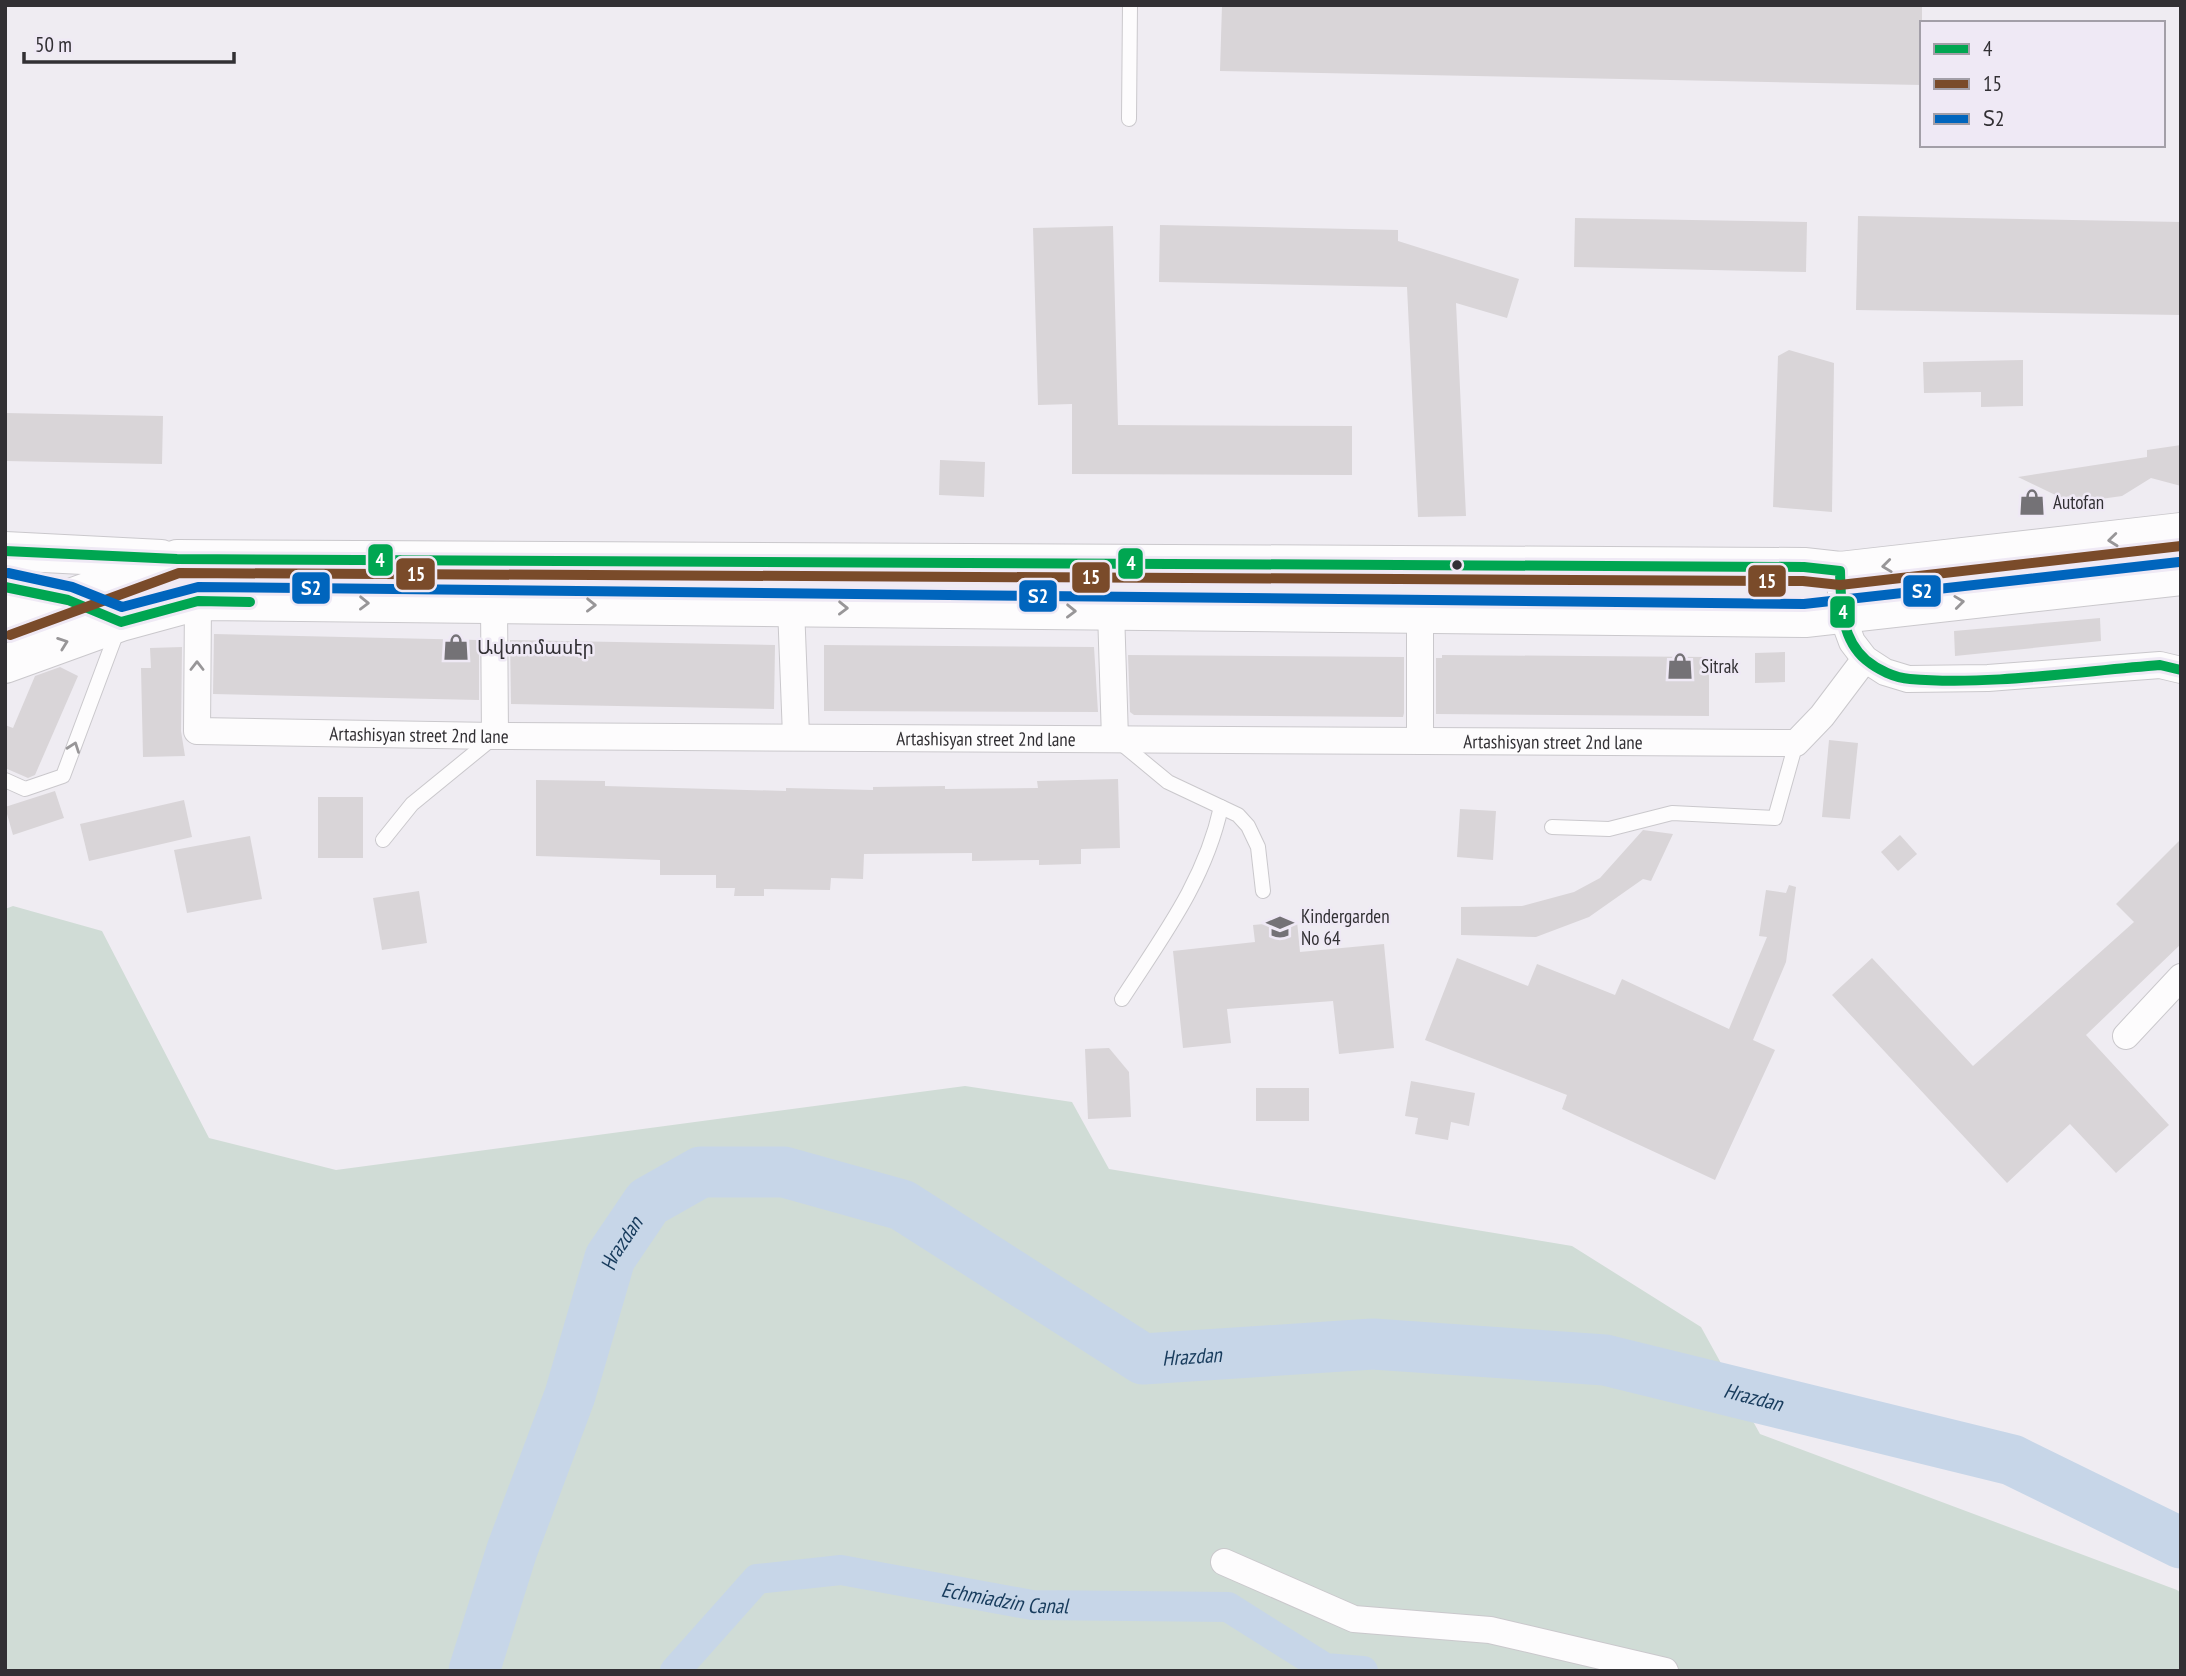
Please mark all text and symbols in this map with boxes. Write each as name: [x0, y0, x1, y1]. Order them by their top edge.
scale bar: [24, 21, 234, 65]
legend: [1920, 21, 2165, 147]
text: 50 m: [35, 31, 72, 58]
text: 4: [1983, 35, 1993, 62]
text: 15: [1983, 70, 2002, 97]
text: Տ2: [1983, 105, 2004, 132]
shop icon: Autofan: [2017, 487, 2047, 517]
place label: Autofan: [2053, 490, 2104, 514]
one-way arrow: [2107, 532, 2118, 547]
line badge: 4: [367, 543, 394, 577]
line badge: 4: [1117, 547, 1144, 580]
text: 4: [375, 548, 385, 572]
text: 4: [1126, 551, 1136, 575]
line badge: 15: [395, 557, 436, 591]
unlabelled marker: [1450, 558, 1464, 572]
one-way arrow: [1881, 558, 1893, 573]
line badge: 15: [1071, 561, 1111, 594]
text: 15: [407, 562, 425, 586]
line badge: 15: [1747, 564, 1787, 598]
text: 15: [1082, 565, 1100, 589]
text: 15: [1758, 569, 1776, 593]
line badge: Տ2: [291, 571, 331, 605]
line badge: Տ2: [1902, 574, 1942, 608]
text: Տ2: [301, 576, 321, 600]
line badge: Տ2: [1018, 579, 1058, 613]
text: Տ2: [1912, 579, 1932, 603]
text: Տ2: [1028, 584, 1048, 608]
one-way arrow: [1953, 594, 1964, 609]
one-way arrow: [359, 595, 370, 611]
line badge: 4: [1829, 595, 1856, 629]
one-way arrow: [587, 597, 597, 613]
one-way arrow: [839, 600, 849, 616]
text: 4: [1838, 600, 1848, 624]
one-way arrow: [1066, 603, 1077, 618]
shop icon: Ավտոմասէր: [441, 632, 471, 662]
place label: Ավտոմասէր: [477, 635, 594, 659]
one-way arrow: [57, 637, 69, 651]
shop icon: Sitrak: [1665, 651, 1695, 681]
place label: Sitrak: [1701, 654, 1739, 678]
one-way arrow: [189, 661, 205, 671]
street label: Artashisyan street 2nd lane: [329, 721, 509, 748]
street label: Artashisyan street 2nd lane: [896, 726, 1076, 751]
street label: Artashisyan street 2nd lane: [1463, 729, 1643, 754]
one-way arrow: [66, 742, 80, 754]
place label: Kindergarden No 64: [1301, 904, 1390, 950]
school or university icon: Kindergarden No 64: [1265, 912, 1295, 942]
water label: Hrazdan: [594, 1209, 649, 1273]
water label: Hrazdan: [1161, 1340, 1224, 1371]
water label: Hrazdan: [1721, 1376, 1787, 1417]
water label: Echmiadzin Canal: [939, 1575, 1070, 1619]

